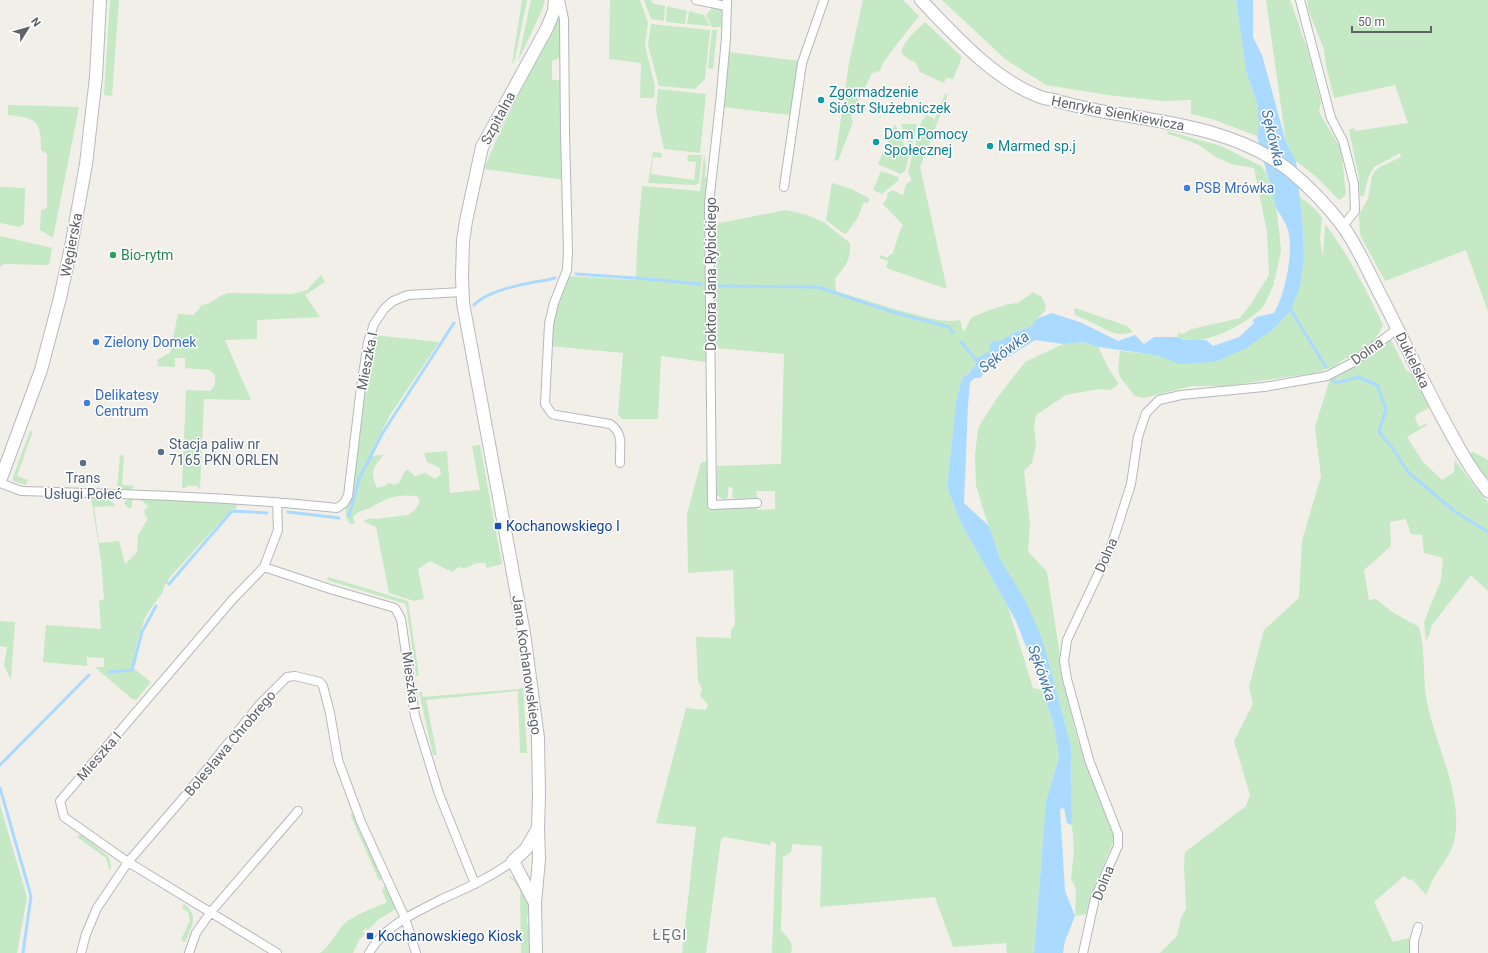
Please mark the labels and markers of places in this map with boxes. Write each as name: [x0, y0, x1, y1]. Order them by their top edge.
place label: Zgormadzenie Sióstr Służebniczek: [829, 84, 951, 116]
marker: Zgormadzenie Sióstr Służebniczek: [816, 95, 826, 105]
place label: Dom Pomocy Społecznej: [884, 126, 968, 158]
marker: Dom Pomocy Społecznej: [871, 137, 881, 147]
place label: Marmed sp.j: [998, 138, 1076, 154]
marker: Marmed sp.j: [985, 141, 995, 151]
place label: PSB Mrówka: [1195, 180, 1274, 196]
marker: PSB Mrówka: [1182, 183, 1192, 193]
place label: Bio-rytm: [121, 247, 173, 263]
marker: Bio-rytm: [108, 250, 118, 260]
place label: Zielony Domek: [104, 334, 197, 350]
marker: Zielony Domek: [91, 337, 101, 347]
place label: Delikatesy Centrum: [95, 387, 159, 419]
marker: Delikatesy Centrum: [82, 398, 92, 408]
place label: Stacja paliw nr 7165 PKN ORLEN: [169, 436, 279, 468]
marker: Stacja paliw nr 7165 PKN ORLEN: [156, 447, 166, 457]
marker: Trans Usługi Połeć: [78, 458, 88, 468]
place label: Trans Usługi Połeć: [44, 470, 122, 502]
place label: Kochanowskiego I: [506, 518, 620, 534]
marker: Kochanowskiego I: [493, 521, 503, 531]
place label: Kochanowskiego Kiosk: [378, 928, 523, 944]
marker: Kochanowskiego Kiosk: [365, 931, 375, 941]

